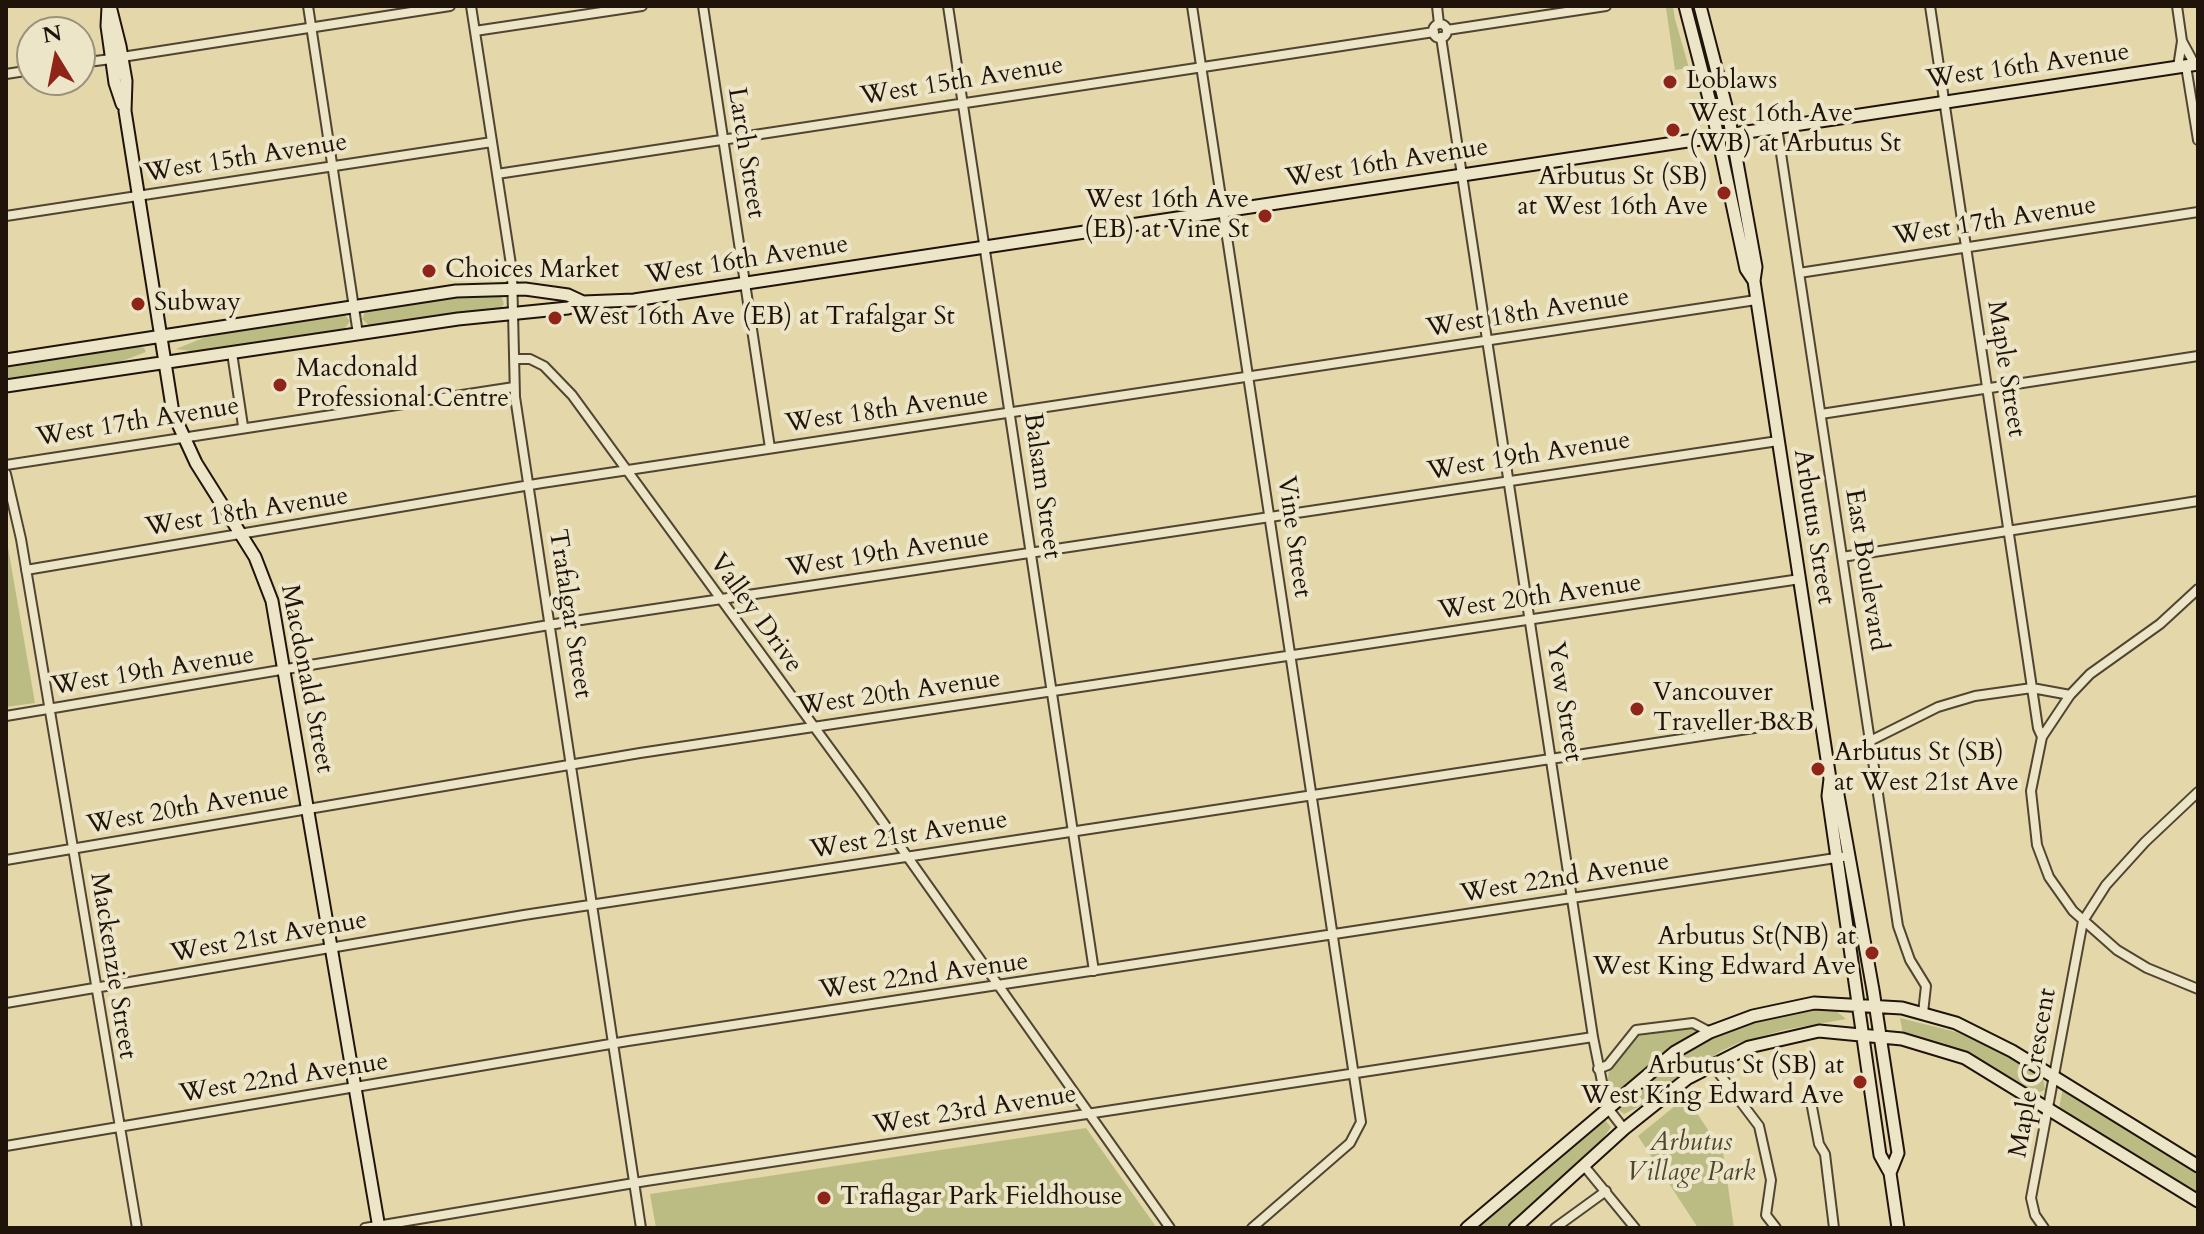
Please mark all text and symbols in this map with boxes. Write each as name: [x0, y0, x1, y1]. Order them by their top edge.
north arrow: [16, 16, 96, 96]
text: N: [40, 18, 64, 51]
street label: West 16th Avenue: [1924, 37, 2132, 97]
street label: West 15th Avenue: [858, 51, 1066, 113]
place label: Loblaws: [1686, 66, 1777, 98]
marker: Loblaws: [1661, 73, 1679, 91]
street label: Larch Street: [719, 85, 771, 221]
place label: West 16th Ave (WB) at Arbutus St: [1689, 99, 1901, 160]
marker: West 16th Ave (WB) at Arbutus St: [1664, 121, 1682, 139]
street label: West 15th Avenue: [142, 128, 350, 190]
street label: West 16th Avenue: [1283, 133, 1491, 195]
place label: Arbutus St (SB) at West 16th Ave: [1518, 162, 1708, 224]
marker: Arbutus St (SB) at West 16th Ave: [1715, 184, 1733, 202]
place label: West 16th Ave (EB) at Vine St: [1084, 185, 1249, 246]
street label: West 17th Avenue: [1891, 191, 2099, 253]
marker: West 16th Ave (EB) at Vine St: [1256, 207, 1274, 225]
street label: West 16th Avenue: [643, 230, 851, 292]
place label: Choices Market: [445, 255, 619, 287]
marker: Choices Market: [420, 262, 438, 280]
street label: West 18th Avenue: [1424, 283, 1632, 345]
place label: Subway: [154, 288, 241, 320]
marker: Subway: [129, 295, 147, 313]
street label: Maple Street: [1979, 299, 2031, 439]
place label: West 16th Ave (EB) at Trafalgar St: [571, 302, 955, 334]
marker: West 16th Ave (EB) at Trafalgar St: [546, 309, 564, 327]
place label: Macdonald Professional Centre: [296, 354, 509, 416]
marker: Macdonald Professional Centre: [271, 376, 289, 394]
street label: West 18th Avenue: [783, 381, 991, 441]
street label: West 17th Avenue: [34, 392, 242, 454]
street label: Balsam Street: [1015, 411, 1067, 561]
street label: West 19th Avenue: [1425, 426, 1633, 488]
street label: Arbutus Street: [1785, 447, 1841, 607]
street label: Vine Street: [1269, 474, 1317, 600]
street label: West 18th Avenue: [143, 482, 351, 544]
street label: East Boulevard: [1837, 487, 1893, 653]
street label: West 19th Avenue: [784, 523, 992, 585]
street label: Trafalgar Street: [540, 527, 598, 701]
street label: Valley Drive: [702, 549, 808, 679]
street label: West 20th Avenue: [1436, 568, 1644, 628]
street label: Macdonald Street: [272, 582, 340, 776]
street label: Yew Street: [1538, 640, 1588, 764]
street label: West 19th Avenue: [49, 641, 257, 703]
street label: West 20th Avenue: [795, 664, 1003, 724]
place label: Vancouver Traveller B&B: [1653, 678, 1814, 740]
marker: Vancouver Traveller B&B: [1628, 700, 1646, 718]
place label: Arbutus St (SB) at West 21st Ave: [1834, 738, 2019, 800]
marker: Arbutus St (SB) at West 21st Ave: [1809, 760, 1827, 778]
street label: West 20th Avenue: [84, 776, 292, 842]
street label: West 21st Avenue: [808, 805, 1010, 867]
street label: West 22nd Avenue: [1458, 847, 1672, 911]
street label: Mackenzie Street: [82, 871, 142, 1061]
street label: West 21st Avenue: [168, 905, 370, 971]
place label: Arbutus St(NB) at West King Edward Ave: [1593, 922, 1856, 984]
marker: Arbutus St(NB) at West King Edward Ave: [1863, 944, 1881, 962]
street label: West 22nd Avenue: [817, 947, 1031, 1007]
street label: Maple Crescent: [2004, 986, 2064, 1160]
street label: West 22nd Avenue: [177, 1047, 391, 1111]
place label: Arbutus St (SB) at West King Edward Ave: [1581, 1051, 1844, 1112]
marker: Arbutus St (SB) at West King Edward Ave: [1851, 1073, 1869, 1091]
street label: West 23rd Avenue: [871, 1080, 1079, 1142]
park label: Arbutus Village Park: [1627, 1128, 1755, 1190]
place label: Traflagar Park Fieldhouse: [840, 1182, 1123, 1214]
marker: Traflagar Park Fieldhouse: [815, 1189, 833, 1207]

